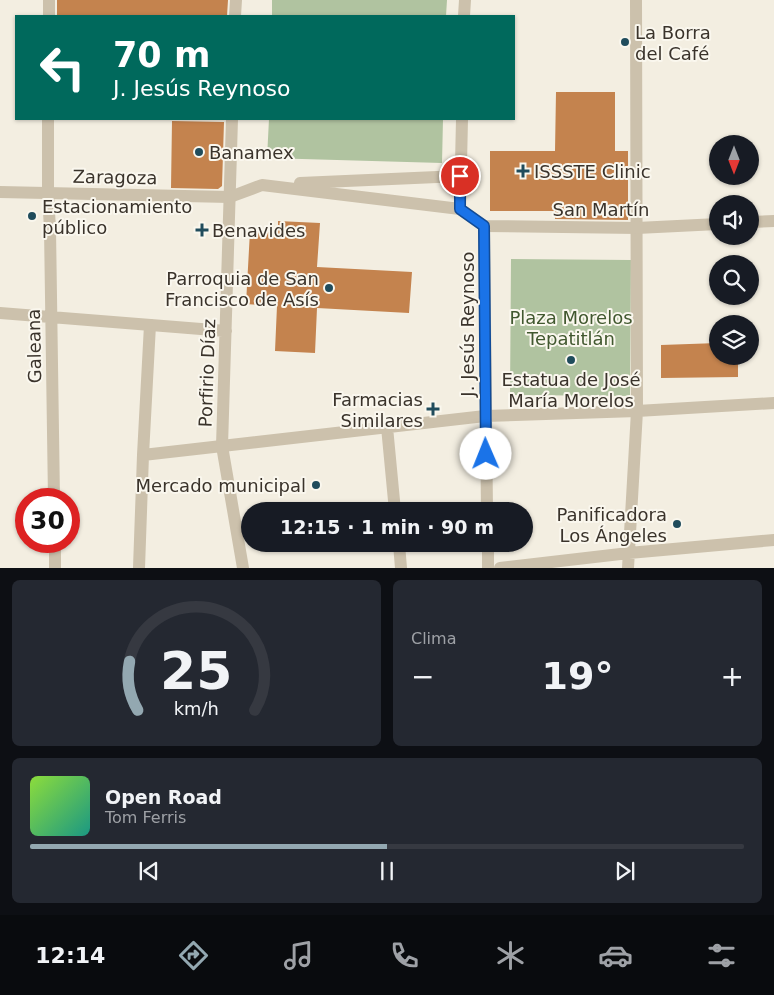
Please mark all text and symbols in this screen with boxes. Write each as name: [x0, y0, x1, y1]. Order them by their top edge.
place label: La Borra del Café: [635, 22, 711, 64]
icon: left: [30, 35, 95, 100]
text: 70 m: [113, 35, 210, 75]
marker: La Borra del Café: [619, 36, 631, 48]
text: J. Jesús Reynoso: [113, 76, 291, 101]
north arrow: [709, 135, 759, 185]
map controls: [709, 135, 759, 365]
place label: Banamex: [209, 142, 294, 163]
marker: Banamex: [193, 146, 205, 158]
pin: [439, 155, 481, 197]
place label: ISSSTE Clinic: [534, 161, 651, 182]
icon: arrive: [446, 162, 474, 190]
marker: ISSSTE Clinic: [516, 164, 530, 178]
street label: Zaragoza: [72, 166, 158, 188]
button: sound: [709, 195, 759, 245]
place label: Estacionamiento público: [42, 196, 192, 238]
street label: San Martín: [552, 199, 650, 220]
marker: Estacionamiento público: [26, 210, 38, 222]
place label: Benavides: [212, 220, 305, 241]
marker: Benavides: [196, 224, 208, 236]
street label: J. Jesús Reynoso: [457, 251, 478, 398]
button: search: [709, 255, 759, 305]
place label: Parroquia de San Francisco de Asís: [165, 268, 319, 310]
marker: Parroquia de San Francisco de Asís: [323, 282, 335, 294]
park label: Plaza Morelos Tepatitlán: [509, 307, 633, 349]
street label: Galeana: [23, 309, 45, 383]
button: layers: [709, 315, 759, 365]
street label: Porfirio Díaz: [195, 318, 219, 428]
marker: Estatua de José María Morelos: [565, 354, 577, 366]
place label: Estatua de José María Morelos: [501, 369, 641, 411]
place label: Farmacias Similares: [332, 389, 423, 431]
marker: Farmacias Similares: [427, 403, 439, 415]
position arrow: [459, 427, 511, 479]
place label: Mercado municipal: [136, 475, 306, 496]
marker: Mercado municipal: [310, 479, 322, 491]
speed limit sign: 30: [15, 488, 80, 553]
place label: Panificadora Los Ángeles: [556, 504, 667, 546]
text: 12:15 · 1 min · 90 m: [280, 516, 494, 538]
marker: Panificadora Los Ángeles: [671, 518, 683, 530]
text: Clima: [411, 629, 456, 648]
text: 25: [160, 641, 233, 701]
text: 19°: [542, 654, 613, 698]
text: −: [411, 660, 434, 693]
text: +: [721, 660, 744, 693]
text: km/h: [174, 698, 219, 719]
text: Open Road: [105, 786, 222, 808]
text: Tom Ferris: [105, 808, 186, 827]
icon: previous: [135, 857, 163, 885]
icon: pause: [373, 857, 401, 885]
icon: next: [611, 857, 639, 885]
icon: directions: [176, 938, 211, 973]
icon: music: [281, 938, 316, 973]
icon: phone: [387, 938, 422, 973]
icon: climate: [493, 938, 528, 973]
icon: car: [598, 938, 633, 973]
icon: filters: [704, 938, 739, 973]
text: 12:14: [35, 943, 105, 968]

